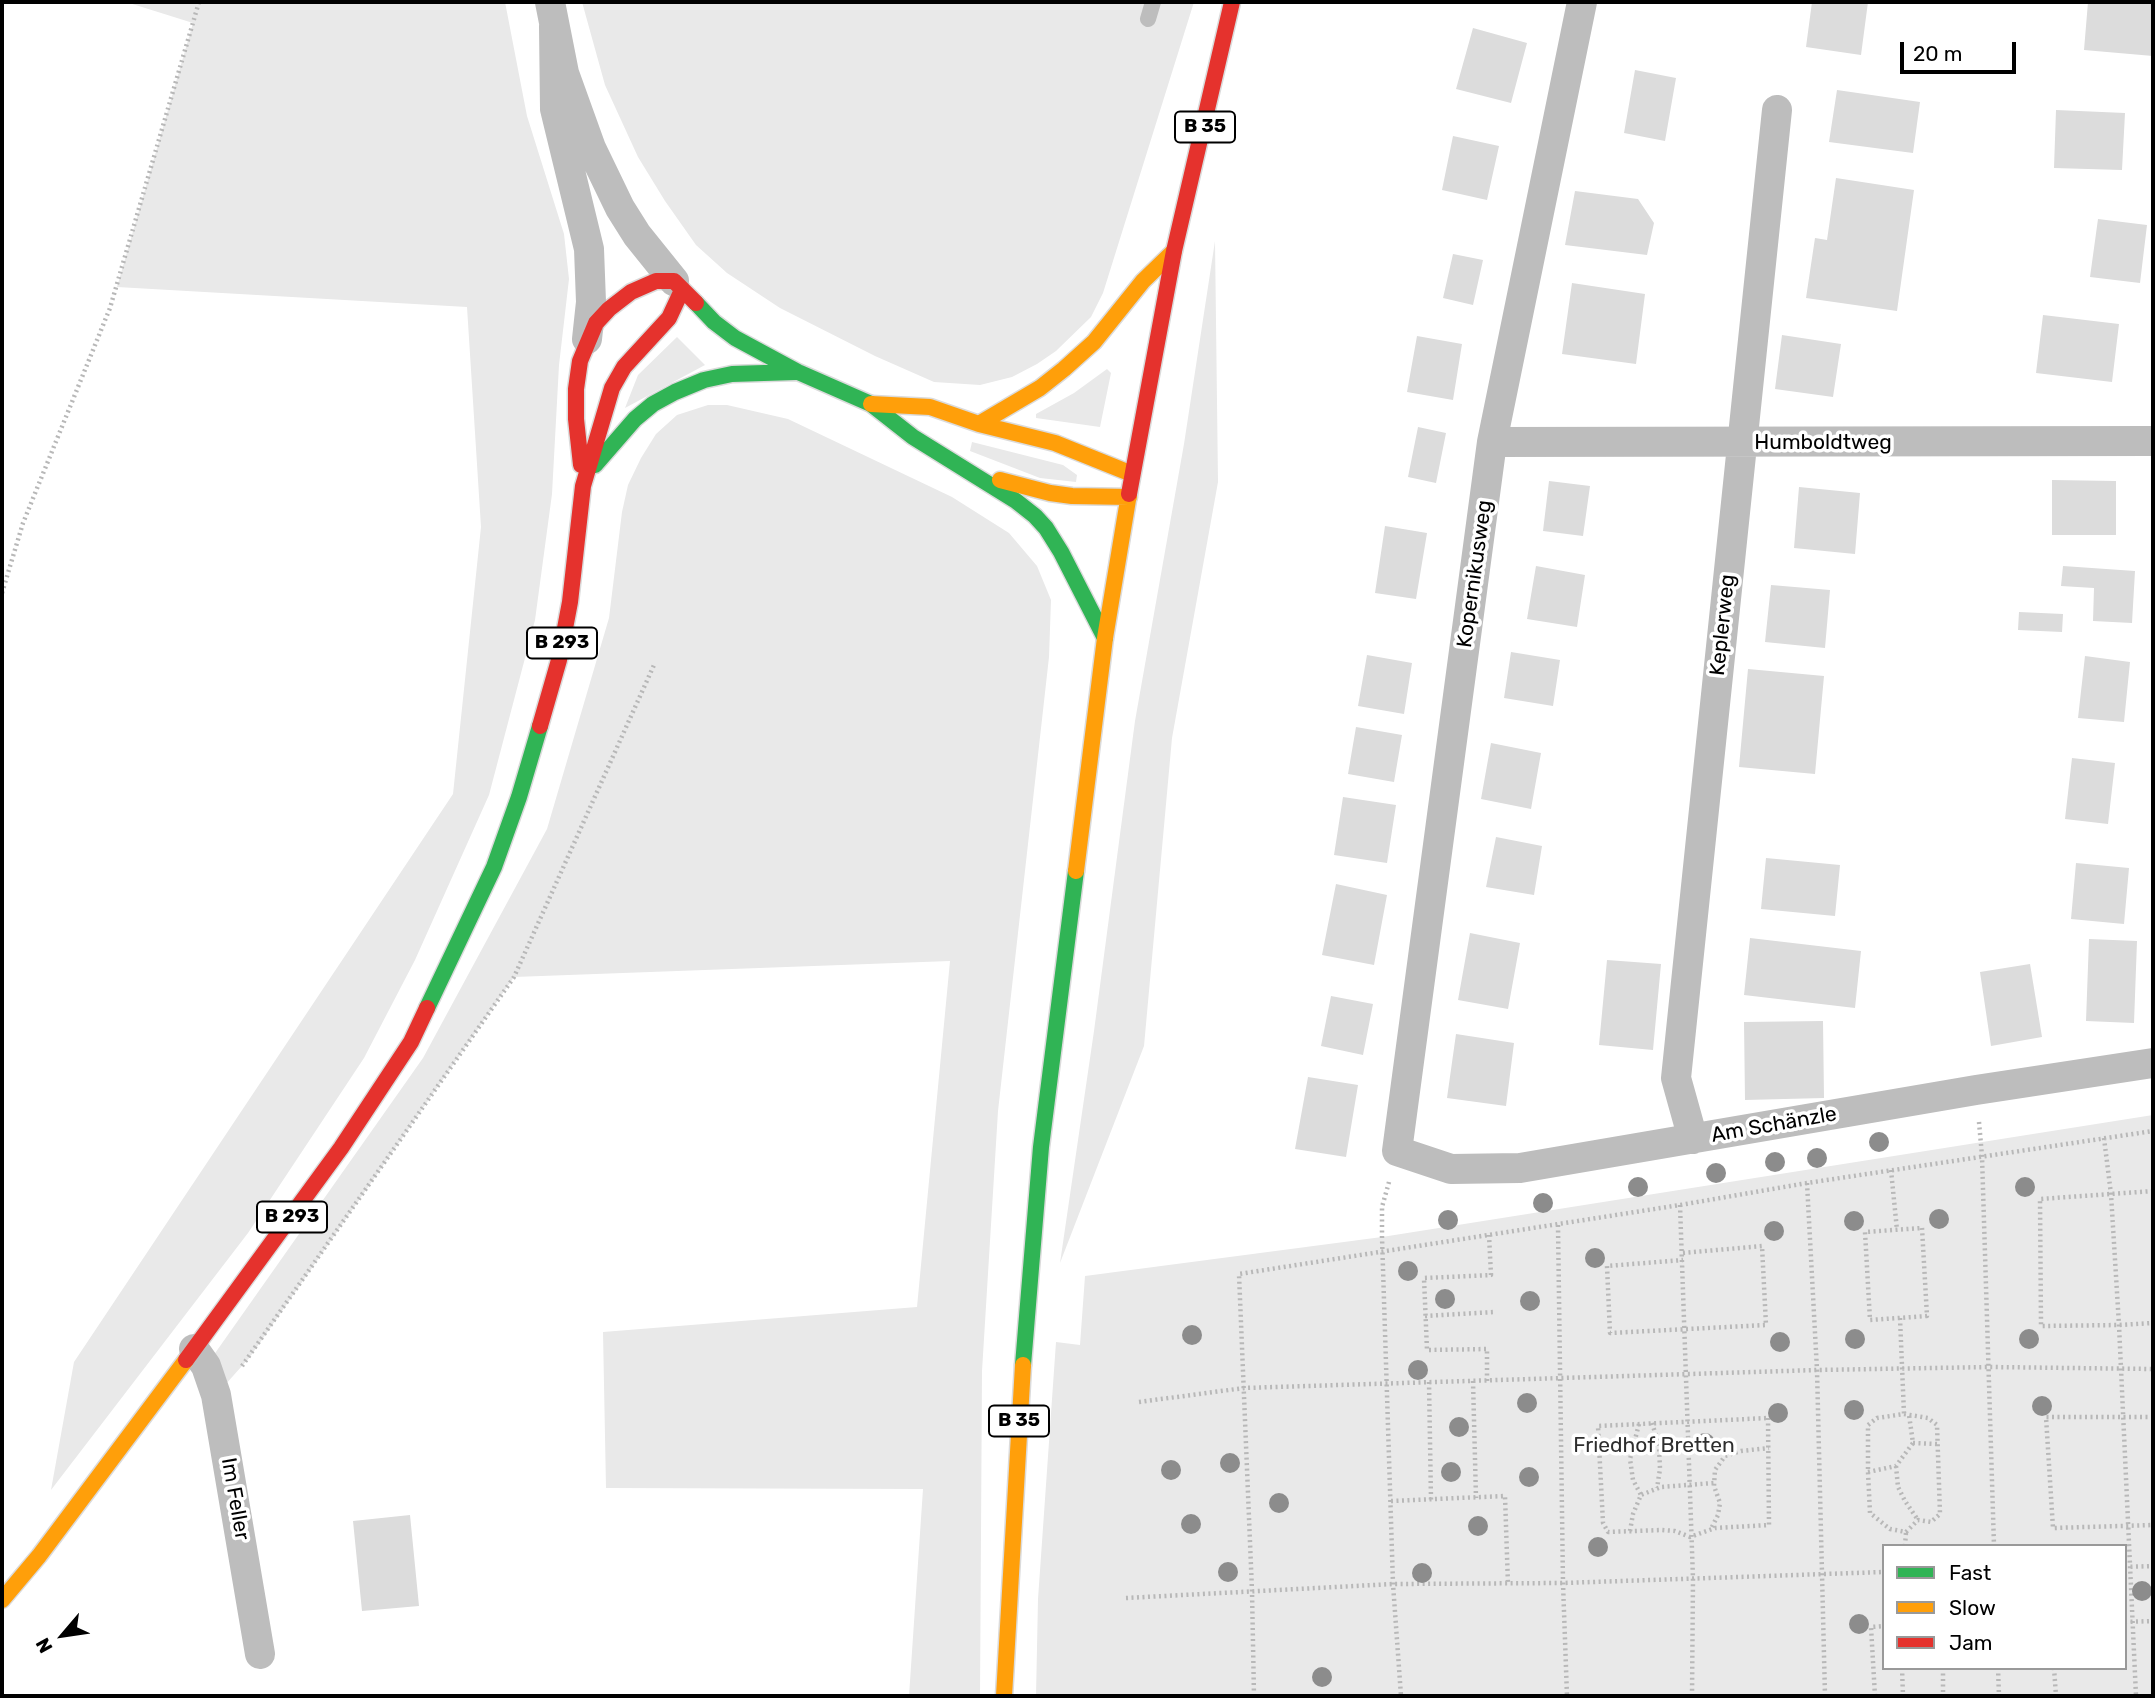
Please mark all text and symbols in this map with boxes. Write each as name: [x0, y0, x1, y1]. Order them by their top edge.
scale bar: [1903, 28, 2018, 72]
text: 20 m: [1913, 41, 1962, 66]
road number: B 35: [1175, 111, 1235, 142]
street label: Humboldtweg: [1754, 430, 1892, 456]
street label: Kopernikusweg: [1452, 499, 1498, 649]
street label: Keplerweg: [1705, 573, 1741, 677]
road number: B 293: [527, 628, 597, 658]
street label: Am Schänzle: [1709, 1102, 1839, 1148]
road number: B 293: [257, 1202, 327, 1232]
road number: B 35: [989, 1406, 1049, 1436]
park label: Friedhof Bretten: [1573, 1433, 1735, 1459]
street label: Im Feller: [215, 1456, 255, 1542]
legend: [1882, 1544, 2127, 1670]
text: Fast: [1949, 1560, 1991, 1585]
text: Slow: [1949, 1595, 1996, 1620]
north arrow: [28, 1600, 98, 1670]
text: Jam: [1949, 1630, 1993, 1655]
text: N: [31, 1634, 58, 1657]

